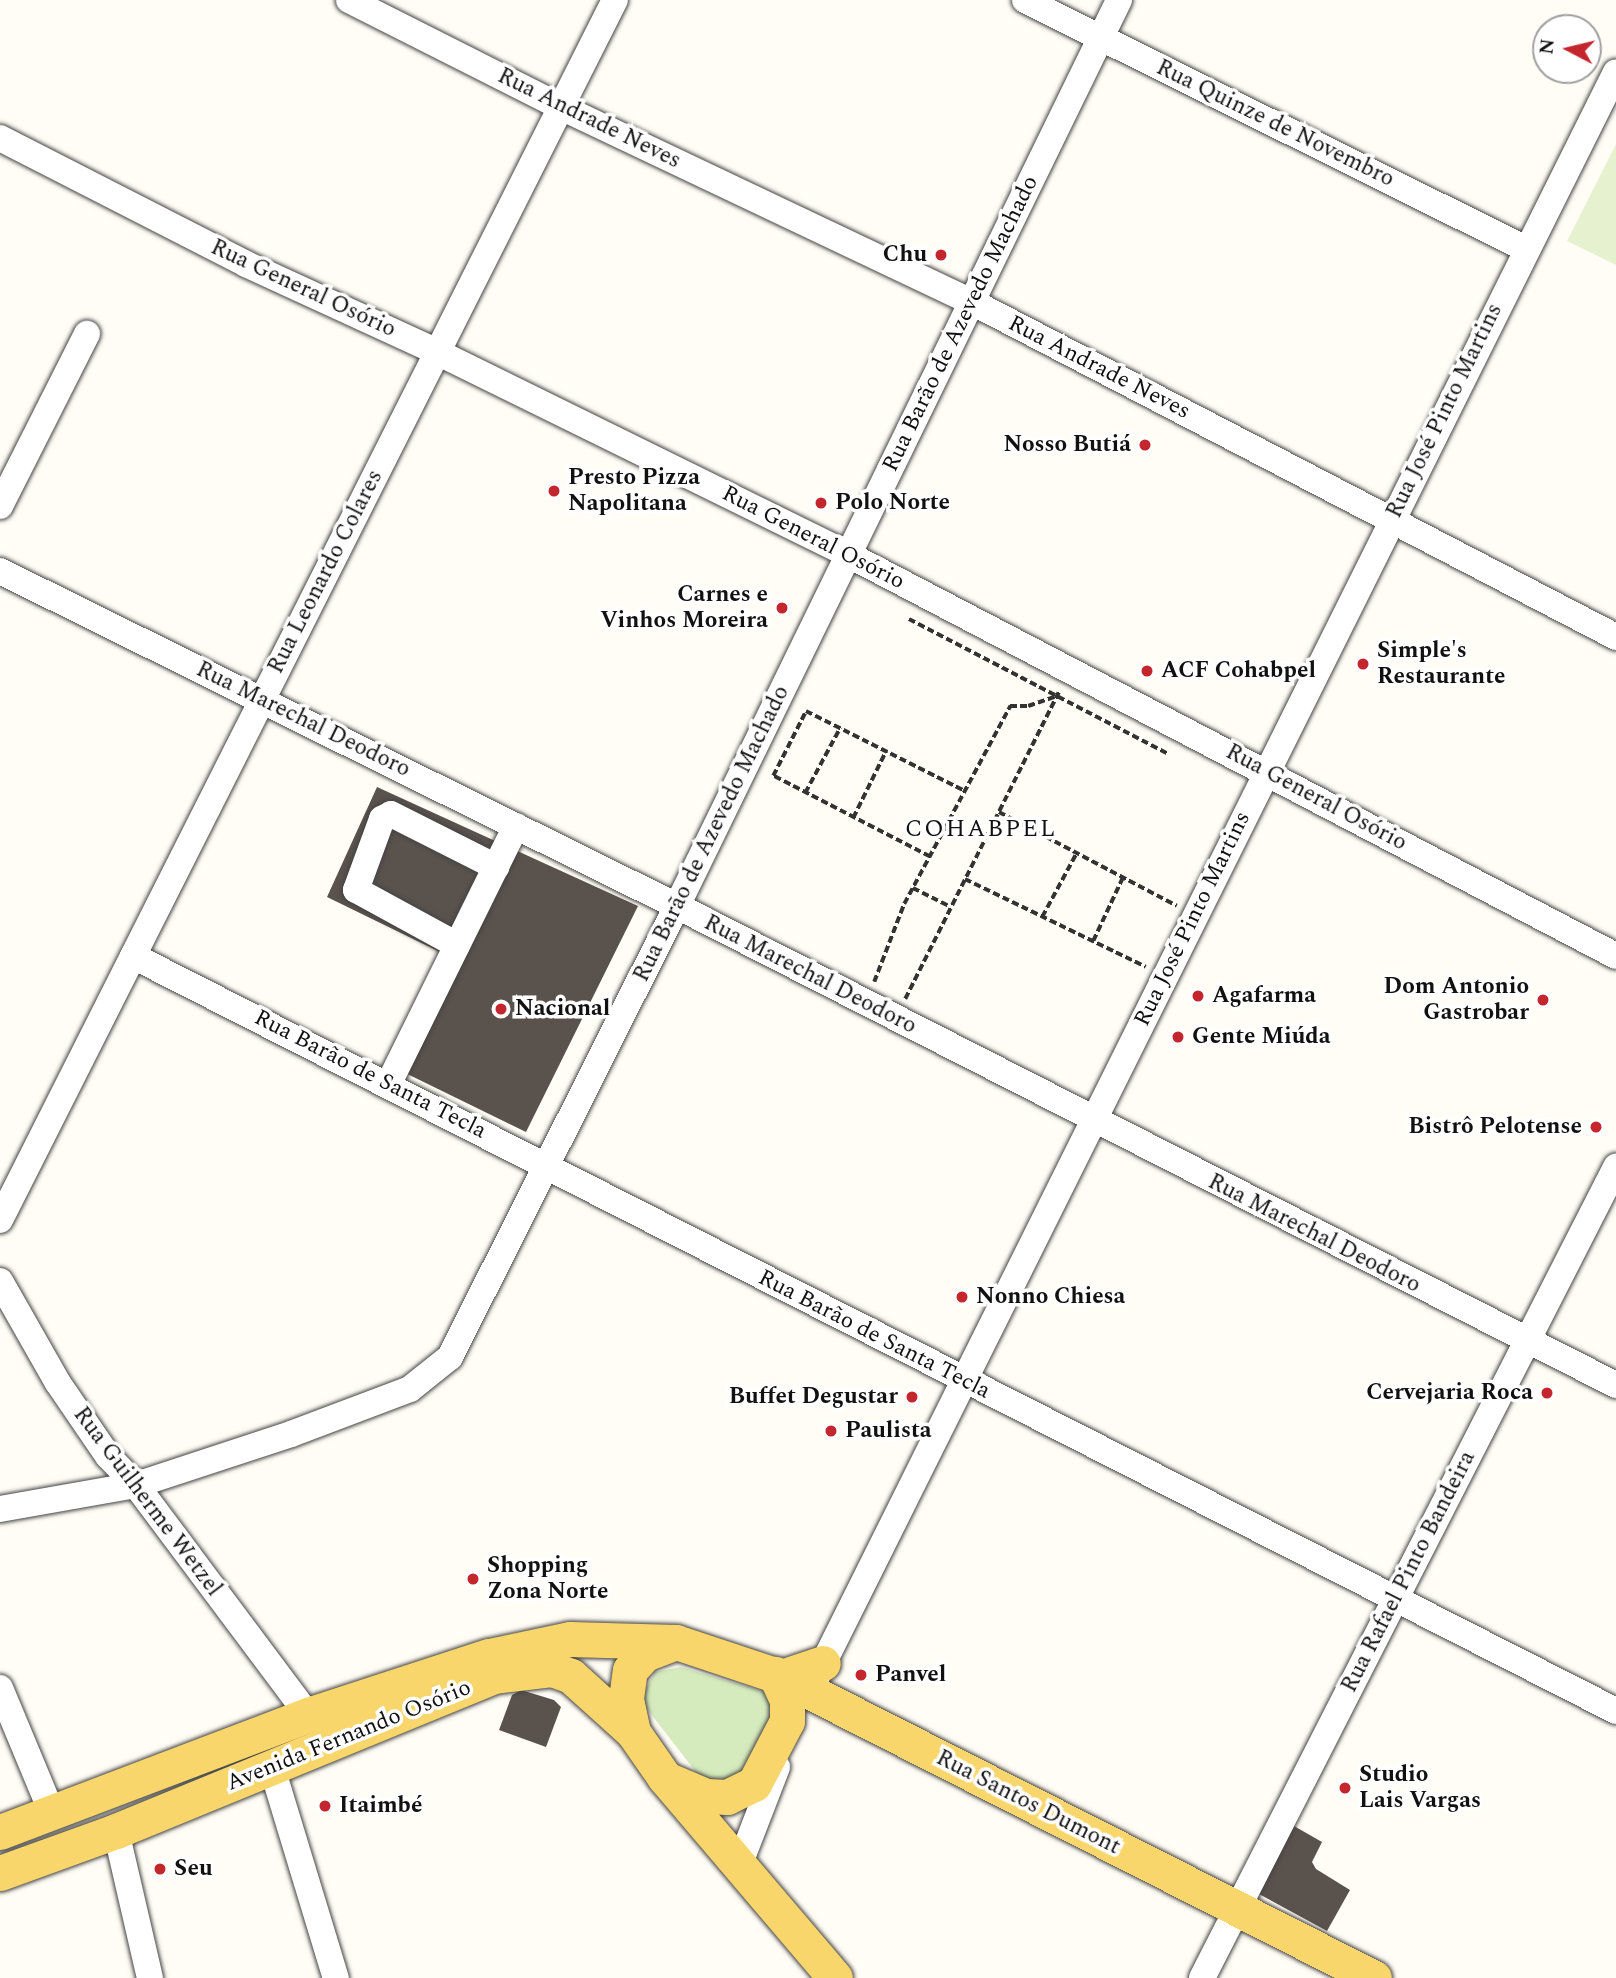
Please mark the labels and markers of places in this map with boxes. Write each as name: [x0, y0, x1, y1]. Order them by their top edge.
place label: Chu: [883, 241, 927, 269]
marker: Chu: [933, 247, 949, 263]
place label: Nosso Butiá: [1003, 431, 1131, 459]
marker: Nosso Butiá: [1137, 437, 1153, 453]
place label: Presto Pizza Napolitana: [568, 464, 700, 518]
marker: Presto Pizza Napolitana: [546, 483, 562, 499]
place label: Polo Norte: [835, 489, 950, 517]
marker: Polo Norte: [813, 495, 829, 511]
place label: Carnes e Vinhos Moreira: [600, 581, 768, 635]
marker: Carnes e Vinhos Moreira: [774, 600, 790, 616]
place label: Simple's Restaurante: [1377, 637, 1505, 691]
marker: Simple's Restaurante: [1355, 656, 1371, 672]
place label: ACF Cohabpel: [1161, 657, 1316, 685]
marker: ACF Cohabpel: [1139, 663, 1155, 679]
place label: Dom Antonio Gastrobar: [1384, 973, 1529, 1027]
place label: Agafarma: [1212, 982, 1316, 1010]
marker: Agafarma: [1190, 988, 1206, 1004]
marker: Dom Antonio Gastrobar: [1535, 992, 1551, 1008]
place label: Nacional: [515, 995, 610, 1023]
marker: Nacional: [493, 1001, 509, 1017]
place label: Gente Miúda: [1192, 1023, 1331, 1051]
marker: Gente Miúda: [1170, 1029, 1186, 1045]
place label: Bistrô Pelotense: [1408, 1113, 1582, 1141]
marker: Bistrô Pelotense: [1588, 1119, 1604, 1135]
place label: Nonno Chiesa: [976, 1283, 1125, 1311]
marker: Nonno Chiesa: [954, 1289, 970, 1305]
place label: Cervejaria Roca: [1366, 1379, 1533, 1407]
place label: Buffet Degustar: [729, 1383, 898, 1411]
marker: Cervejaria Roca: [1539, 1385, 1555, 1401]
marker: Buffet Degustar: [904, 1389, 920, 1405]
place label: Paulista: [845, 1417, 932, 1445]
marker: Paulista: [823, 1423, 839, 1439]
place label: Shopping Zona Norte: [487, 1552, 608, 1606]
marker: Shopping Zona Norte: [465, 1571, 481, 1587]
place label: Panvel: [875, 1661, 946, 1689]
marker: Panvel: [853, 1667, 869, 1683]
place label: Studio Lais Vargas: [1359, 1761, 1481, 1815]
marker: Studio Lais Vargas: [1337, 1780, 1353, 1796]
place label: Itaimbé: [339, 1792, 422, 1820]
marker: Itaimbé: [317, 1798, 333, 1814]
place label: Seu: [174, 1855, 212, 1883]
marker: Seu: [152, 1861, 168, 1877]

